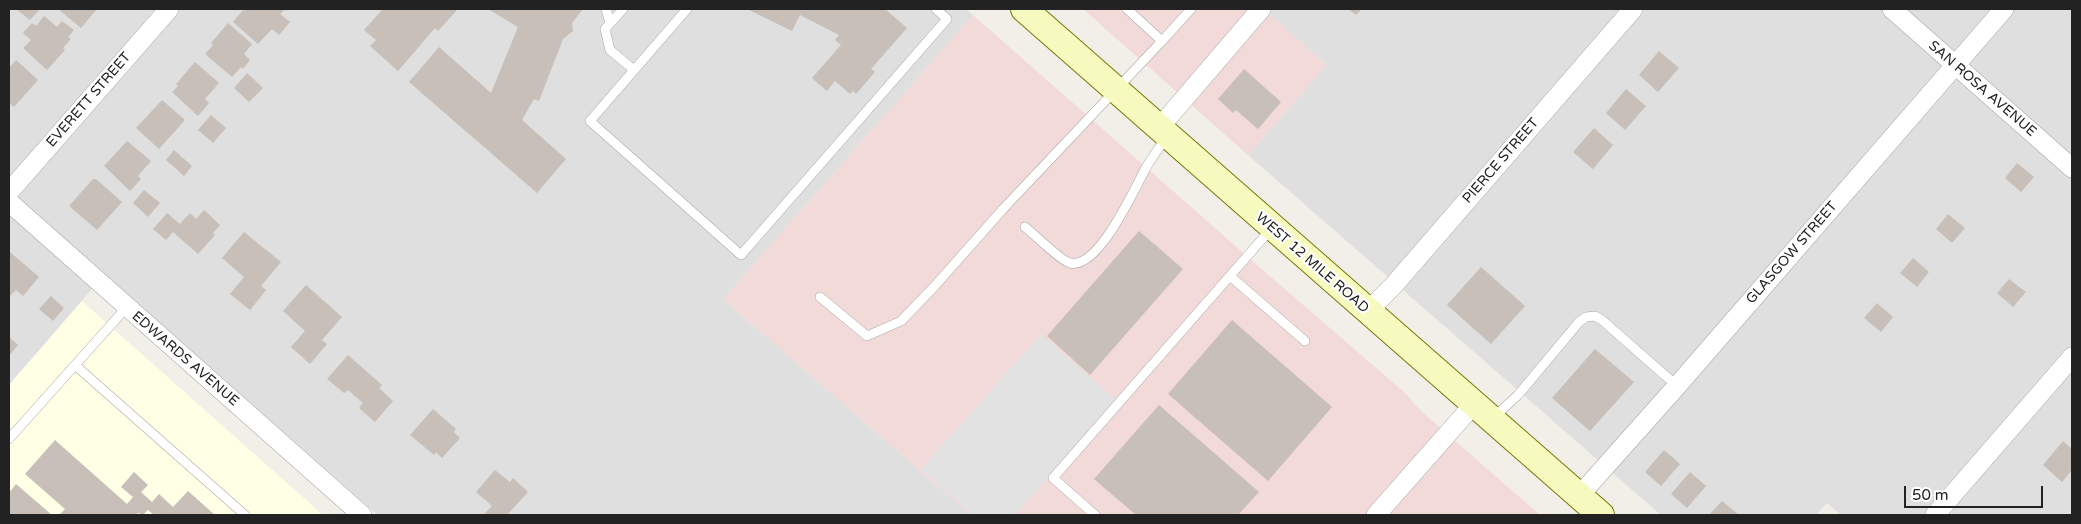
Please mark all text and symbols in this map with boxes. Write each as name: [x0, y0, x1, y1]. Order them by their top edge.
street label: SAN ROSA AVENUE: [1925, 38, 2039, 140]
street label: EVERETT STREET: [43, 49, 135, 151]
street label: PIERCE STREET: [1459, 115, 1543, 207]
street label: GLASGOW STREET: [1743, 198, 1841, 308]
street label: WEST 12 MILE ROAD: [1252, 209, 1372, 317]
street label: EDWARDS AVENUE: [128, 308, 242, 410]
scale bar: [1906, 476, 2045, 508]
text: 50 m: [1912, 486, 1949, 504]

